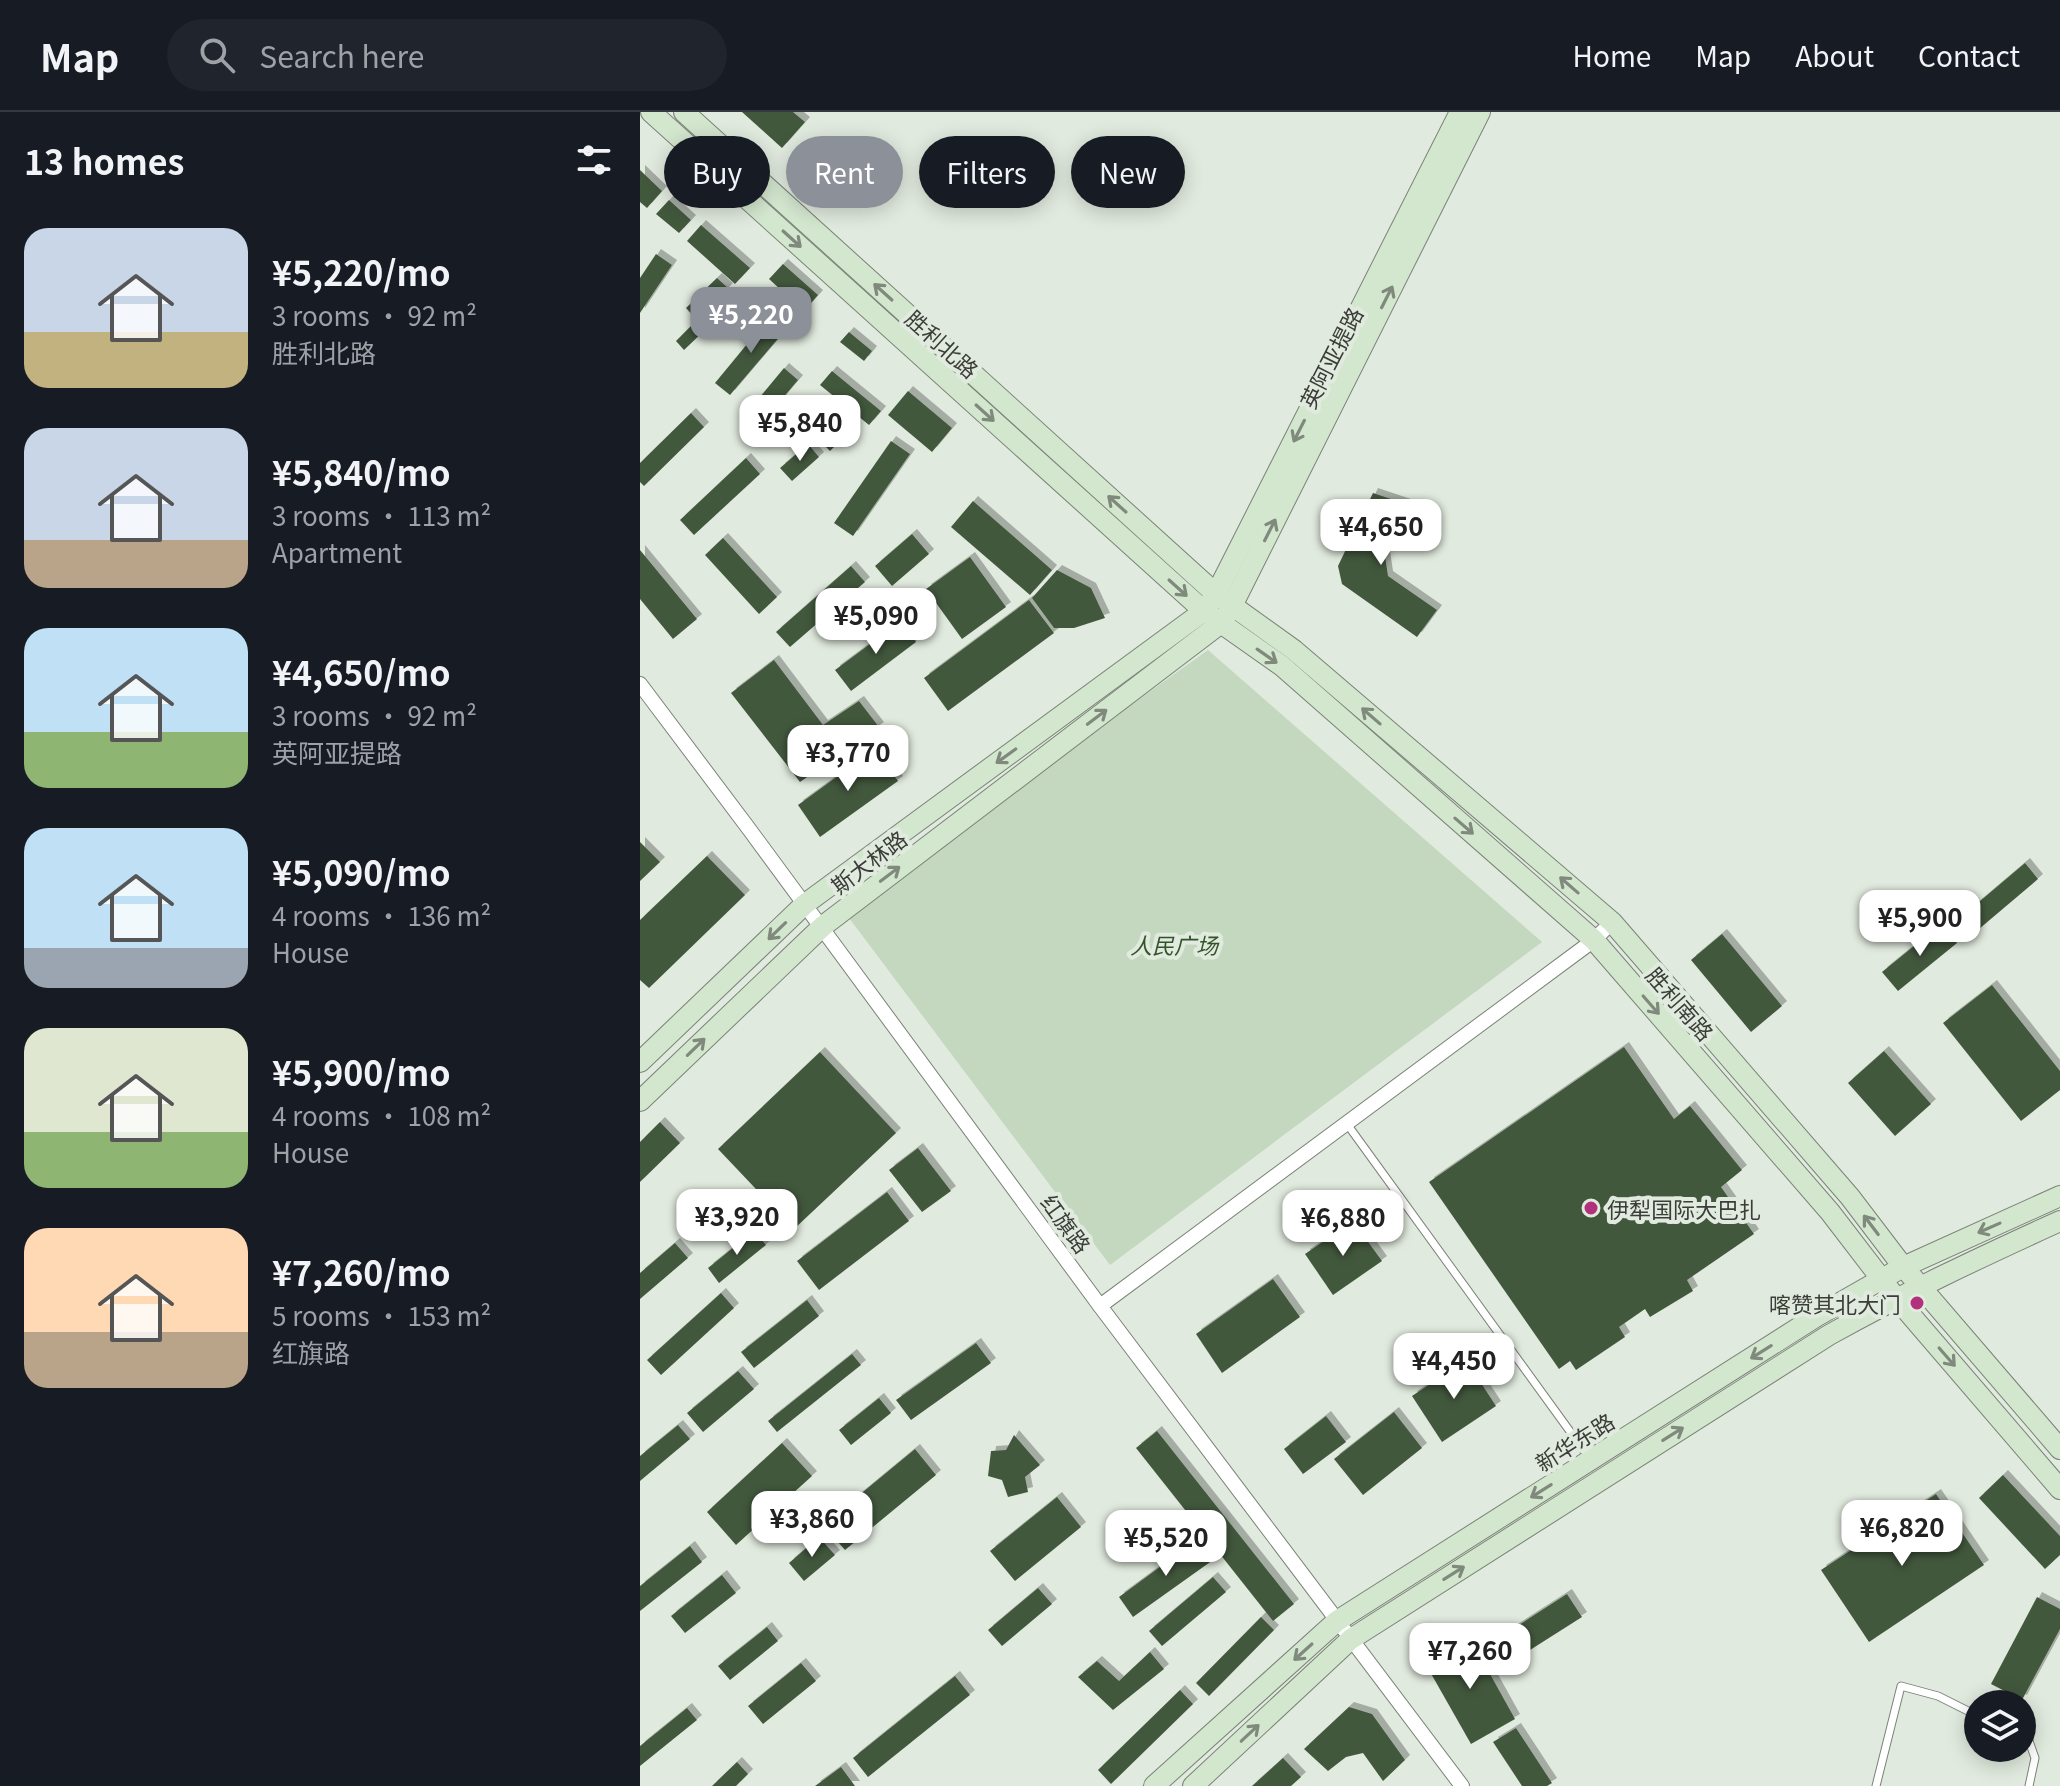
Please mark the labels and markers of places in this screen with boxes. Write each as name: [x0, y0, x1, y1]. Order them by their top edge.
pin: ¥5,220: [686, 287, 816, 355]
pin: ¥5,840: [735, 395, 865, 463]
pin: ¥4,650: [1316, 499, 1446, 567]
pin: ¥5,090: [811, 588, 941, 656]
pin: ¥3,770: [783, 725, 913, 793]
pin: ¥5,900: [1855, 890, 1985, 958]
pin: ¥3,920: [672, 1189, 802, 1257]
pin: ¥6,880: [1278, 1190, 1408, 1258]
place label: 伊犁国际大巴扎: [1607, 1192, 1761, 1224]
marker: 伊犁国际大巴扎: [1582, 1199, 1600, 1217]
place label: 喀赞其北大门: [1769, 1287, 1901, 1319]
marker: 喀赞其北大门: [1908, 1294, 1926, 1312]
pin: ¥4,450: [1389, 1333, 1519, 1401]
pin: ¥3,860: [747, 1491, 877, 1559]
pin: ¥6,820: [1837, 1500, 1967, 1568]
pin: ¥5,520: [1101, 1510, 1231, 1578]
pin: ¥7,260: [1405, 1623, 1535, 1691]

